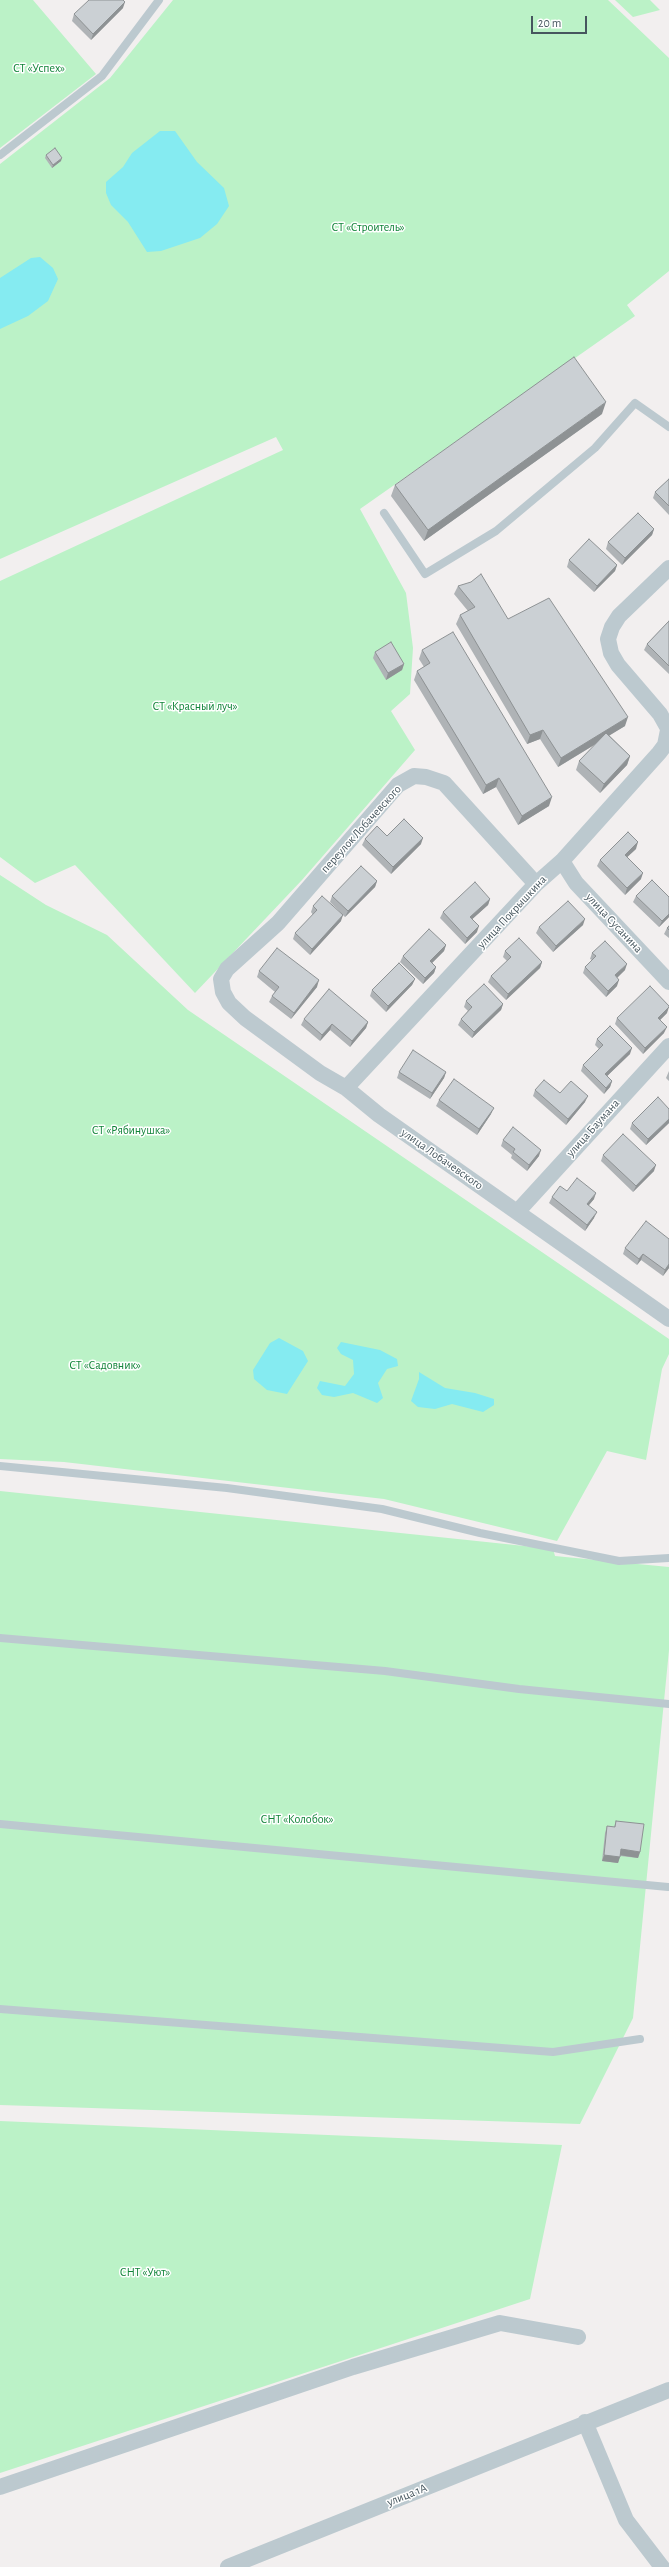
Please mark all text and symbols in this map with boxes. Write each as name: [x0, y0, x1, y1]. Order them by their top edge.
scale bar: [533, 8, 589, 34]
text: 20 m: [538, 17, 561, 29]
park label: СТ «Успех»: [13, 61, 65, 75]
park label: СТ «Строитель»: [332, 220, 404, 234]
park label: СТ «Красный луч»: [153, 699, 237, 713]
street label: переулок Лобачевского: [318, 782, 404, 876]
street label: улица Покрышкина: [474, 872, 550, 952]
street label: улица Сусанина: [583, 890, 645, 956]
street label: улица Баумана: [563, 1096, 623, 1160]
park label: СТ «Рябинушка»: [92, 1123, 170, 1137]
street label: улица Лобачевского: [398, 1125, 486, 1193]
park label: СТ «Садовник»: [69, 1358, 141, 1372]
park label: СНТ «Колобок»: [260, 1812, 334, 1826]
park label: СНТ «Уют»: [120, 2265, 170, 2279]
street label: улица 1А: [385, 2481, 429, 2509]

